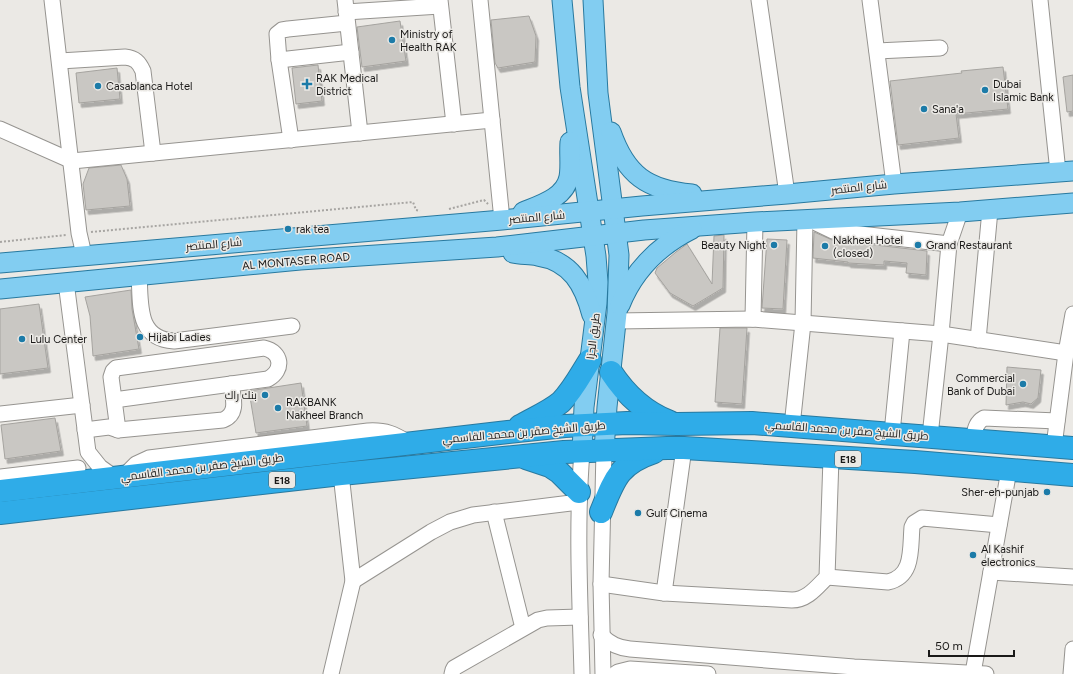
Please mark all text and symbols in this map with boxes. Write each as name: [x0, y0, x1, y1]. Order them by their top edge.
place label: Ministry of Health RAK: [400, 28, 457, 54]
marker: Ministry of Health RAK: [387, 35, 397, 45]
place label: RAK Medical District: [316, 72, 378, 98]
marker: RAK Medical District: [301, 78, 313, 90]
place label: Dubai Islamic Bank: [993, 78, 1054, 104]
place label: Casablanca Hotel: [106, 80, 192, 93]
marker: Casablanca Hotel: [93, 81, 103, 91]
marker: Dubai Islamic Bank: [980, 85, 990, 95]
place label: Sana'a: [932, 103, 964, 116]
marker: Sana'a: [919, 104, 929, 114]
street label: شارع المنتصر: [829, 178, 888, 198]
street label: شارع المنتصر: [507, 209, 566, 228]
place label: rak tea: [296, 223, 329, 236]
marker: rak tea: [283, 224, 293, 234]
place label: Nakheel Hotel (closed): [833, 234, 903, 260]
street label: شارع المنتصر: [184, 236, 243, 255]
place label: Beauty Night: [701, 239, 766, 252]
place label: Grand Restaurant: [926, 239, 1013, 252]
marker: Beauty Night: [769, 240, 779, 250]
marker: Grand Restaurant: [913, 240, 923, 250]
marker: Nakheel Hotel (closed): [820, 241, 830, 251]
street label: AL MONTASER ROAD: [242, 250, 351, 273]
street label: طريق الجزا: [584, 312, 603, 360]
place label: Hijabi Ladies: [148, 331, 211, 344]
marker: Hijabi Ladies: [135, 332, 145, 342]
place label: Lulu Center: [30, 333, 87, 346]
marker: Lulu Center: [17, 334, 27, 344]
place label: Commercial Bank of Dubai: [947, 372, 1015, 398]
marker: Commercial Bank of Dubai: [1018, 379, 1028, 389]
place label: بنك راك: [225, 389, 257, 402]
marker: بنك راك: [260, 390, 270, 400]
place label: RAKBANK Nakheel Branch: [286, 396, 363, 422]
marker: RAKBANK Nakheel Branch: [273, 403, 283, 413]
street label: طريق الشيخ صقر بن محمد القاسمي: [765, 418, 929, 445]
street label: طريق الشيخ صقر بن محمد القاسمي: [442, 419, 606, 448]
street label: طريق الشيخ صقر بن محمد القاسمي: [120, 451, 284, 486]
road number: E18: [835, 451, 861, 467]
road number: E18: [269, 472, 295, 488]
place label: Sher-eh-punjab: [961, 486, 1039, 499]
marker: Sher-eh-punjab: [1042, 487, 1052, 497]
place label: Gulf Cinema: [646, 507, 707, 520]
marker: Gulf Cinema: [633, 508, 643, 518]
place label: Al Kashif electronics: [981, 543, 1035, 569]
marker: Al Kashif electronics: [968, 550, 978, 560]
scale bar: [929, 632, 1014, 658]
text: 50 m: [935, 639, 963, 653]

